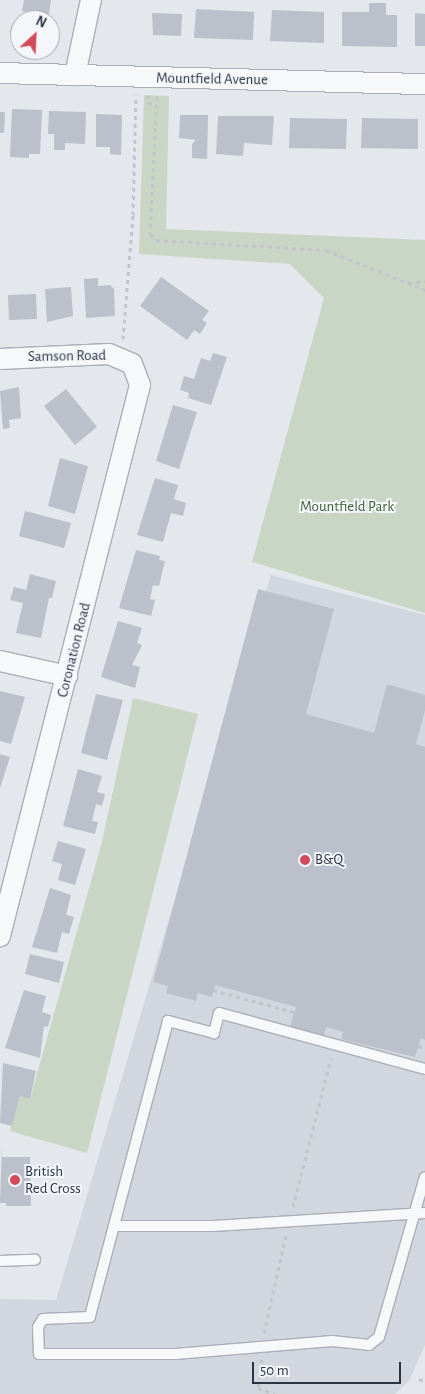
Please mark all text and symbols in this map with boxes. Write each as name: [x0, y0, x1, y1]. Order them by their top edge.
north arrow: [10, 10, 60, 60]
text: N: [34, 14, 48, 31]
street label: Mountfield Avenue: [156, 69, 268, 89]
street label: Samson Road: [28, 346, 106, 366]
park label: Mountfield Park: [300, 498, 394, 516]
street label: Coronation Road: [54, 601, 94, 699]
place label: B&Q: [315, 851, 343, 869]
marker: B&Q: [299, 854, 311, 866]
place label: British Red Cross: [25, 1162, 81, 1197]
marker: British Red Cross: [9, 1174, 21, 1186]
scale bar: [255, 1352, 404, 1384]
text: 50 m: [260, 1363, 289, 1378]

